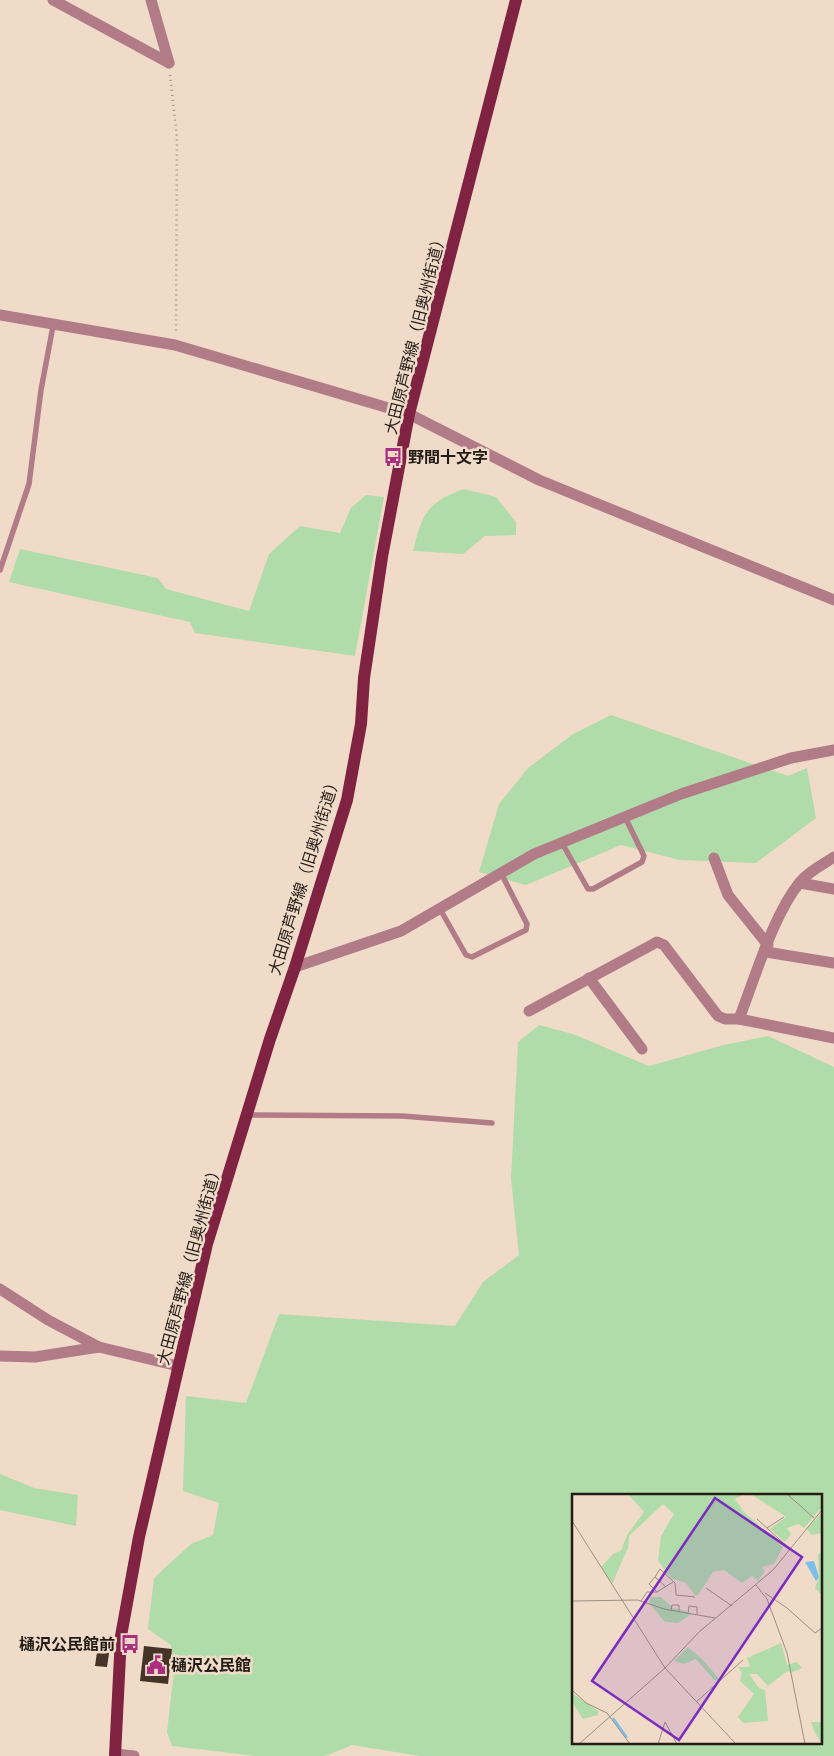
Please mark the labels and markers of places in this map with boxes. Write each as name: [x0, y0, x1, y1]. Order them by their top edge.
bus stop icon: 野間十文字: [382, 446, 404, 468]
place label: 野間十文字: [408, 447, 488, 466]
bus stop icon: 樋沢公民館前: [119, 1633, 141, 1655]
place label: 樋沢公民館前: [19, 1634, 115, 1653]
public building icon: 樋沢公民館: [145, 1654, 167, 1676]
place label: 樋沢公民館: [171, 1655, 251, 1674]

